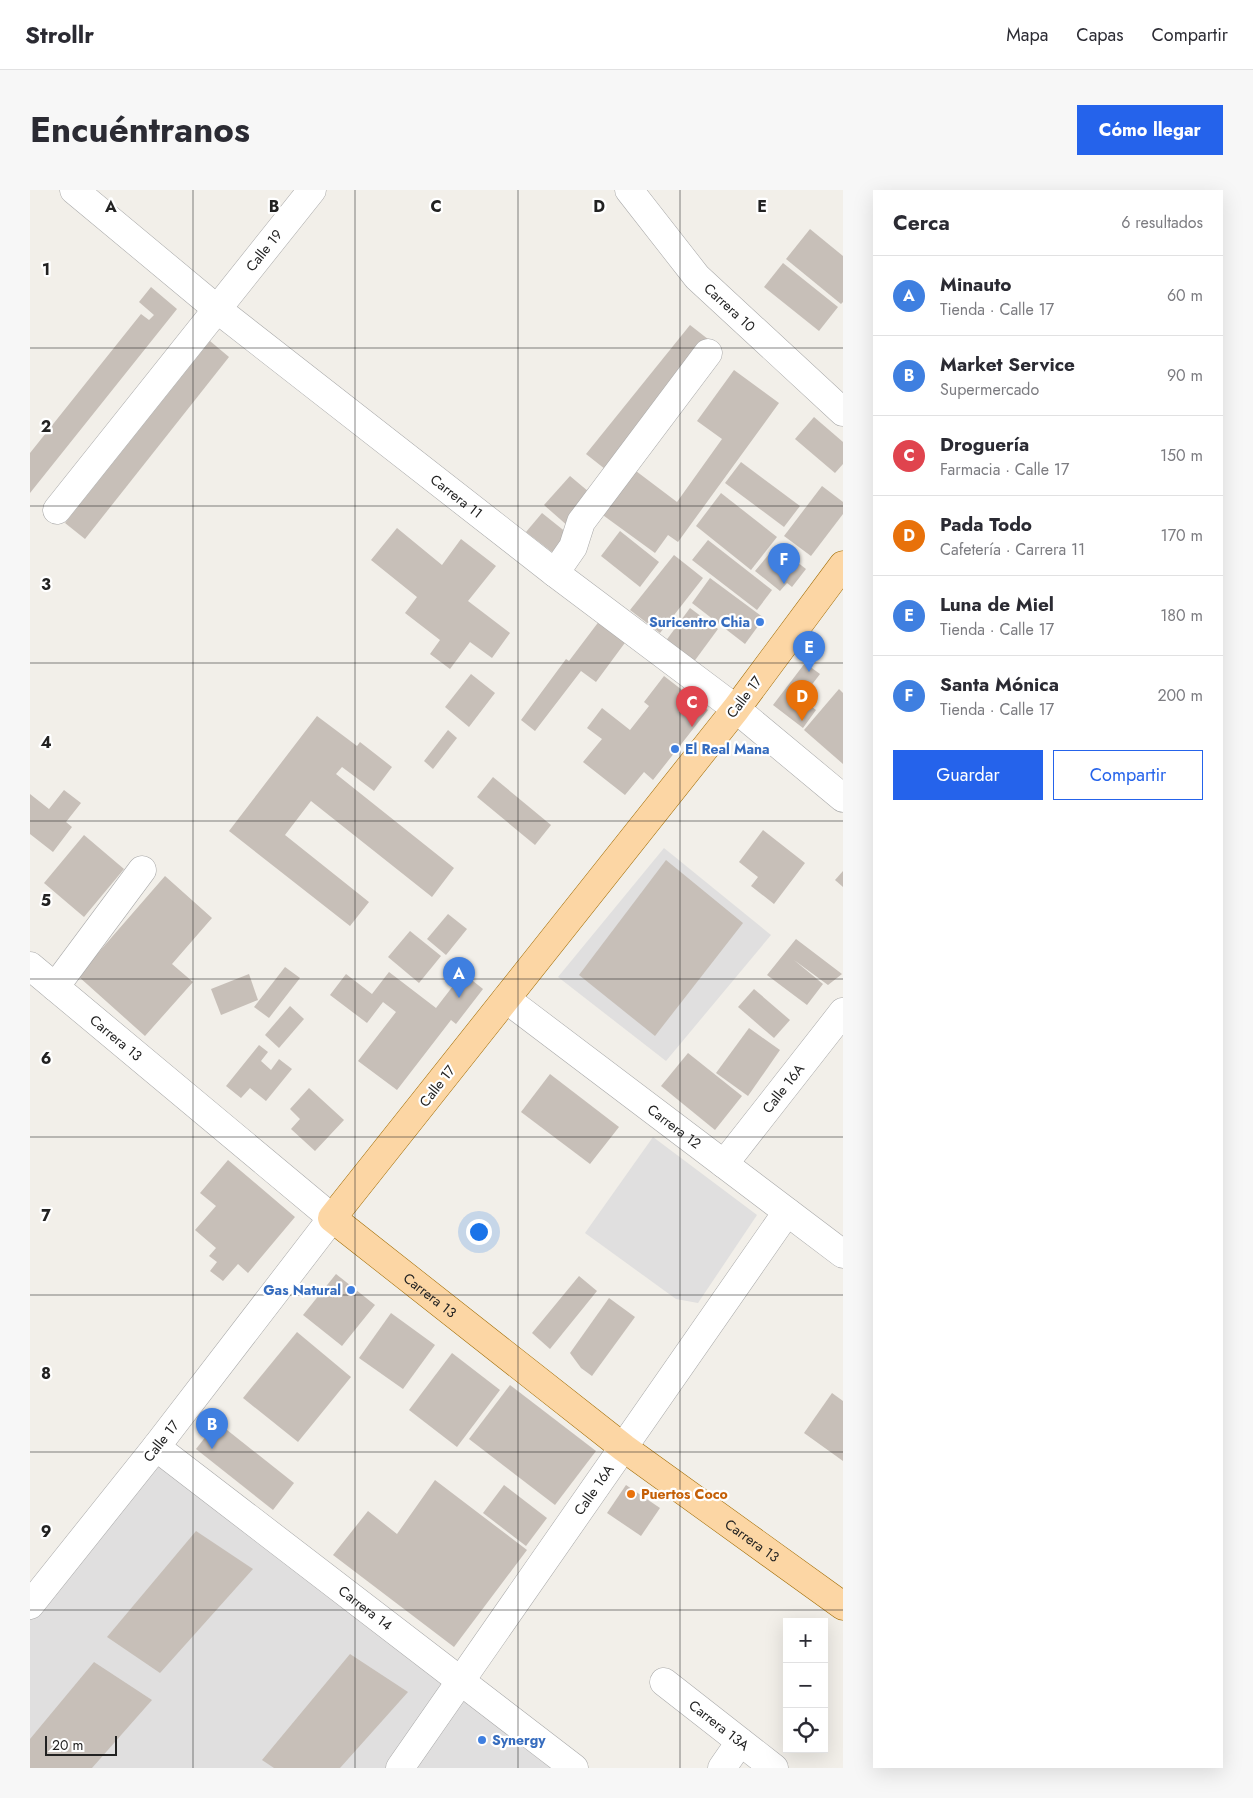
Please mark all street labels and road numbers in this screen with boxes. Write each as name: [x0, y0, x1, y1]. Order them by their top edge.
street label: Calle 19: [241, 225, 287, 276]
street label: Carrera 10: [700, 278, 760, 336]
street label: Carrera 11: [426, 469, 487, 523]
street label: Calle 17: [722, 671, 767, 722]
street label: Carrera 13: [86, 1010, 147, 1066]
street label: Calle 16A: [757, 1059, 809, 1117]
street label: Calle 17: [414, 1060, 460, 1111]
street label: Carrera 12: [643, 1099, 705, 1153]
street label: Carrera 13: [399, 1268, 461, 1323]
street label: Calle 17: [138, 1415, 184, 1466]
street label: Calle 16A: [569, 1460, 619, 1519]
street label: Carrera 13: [721, 1514, 784, 1567]
street label: Carrera 14: [334, 1581, 397, 1635]
street label: Carrera 13A: [685, 1695, 754, 1756]

